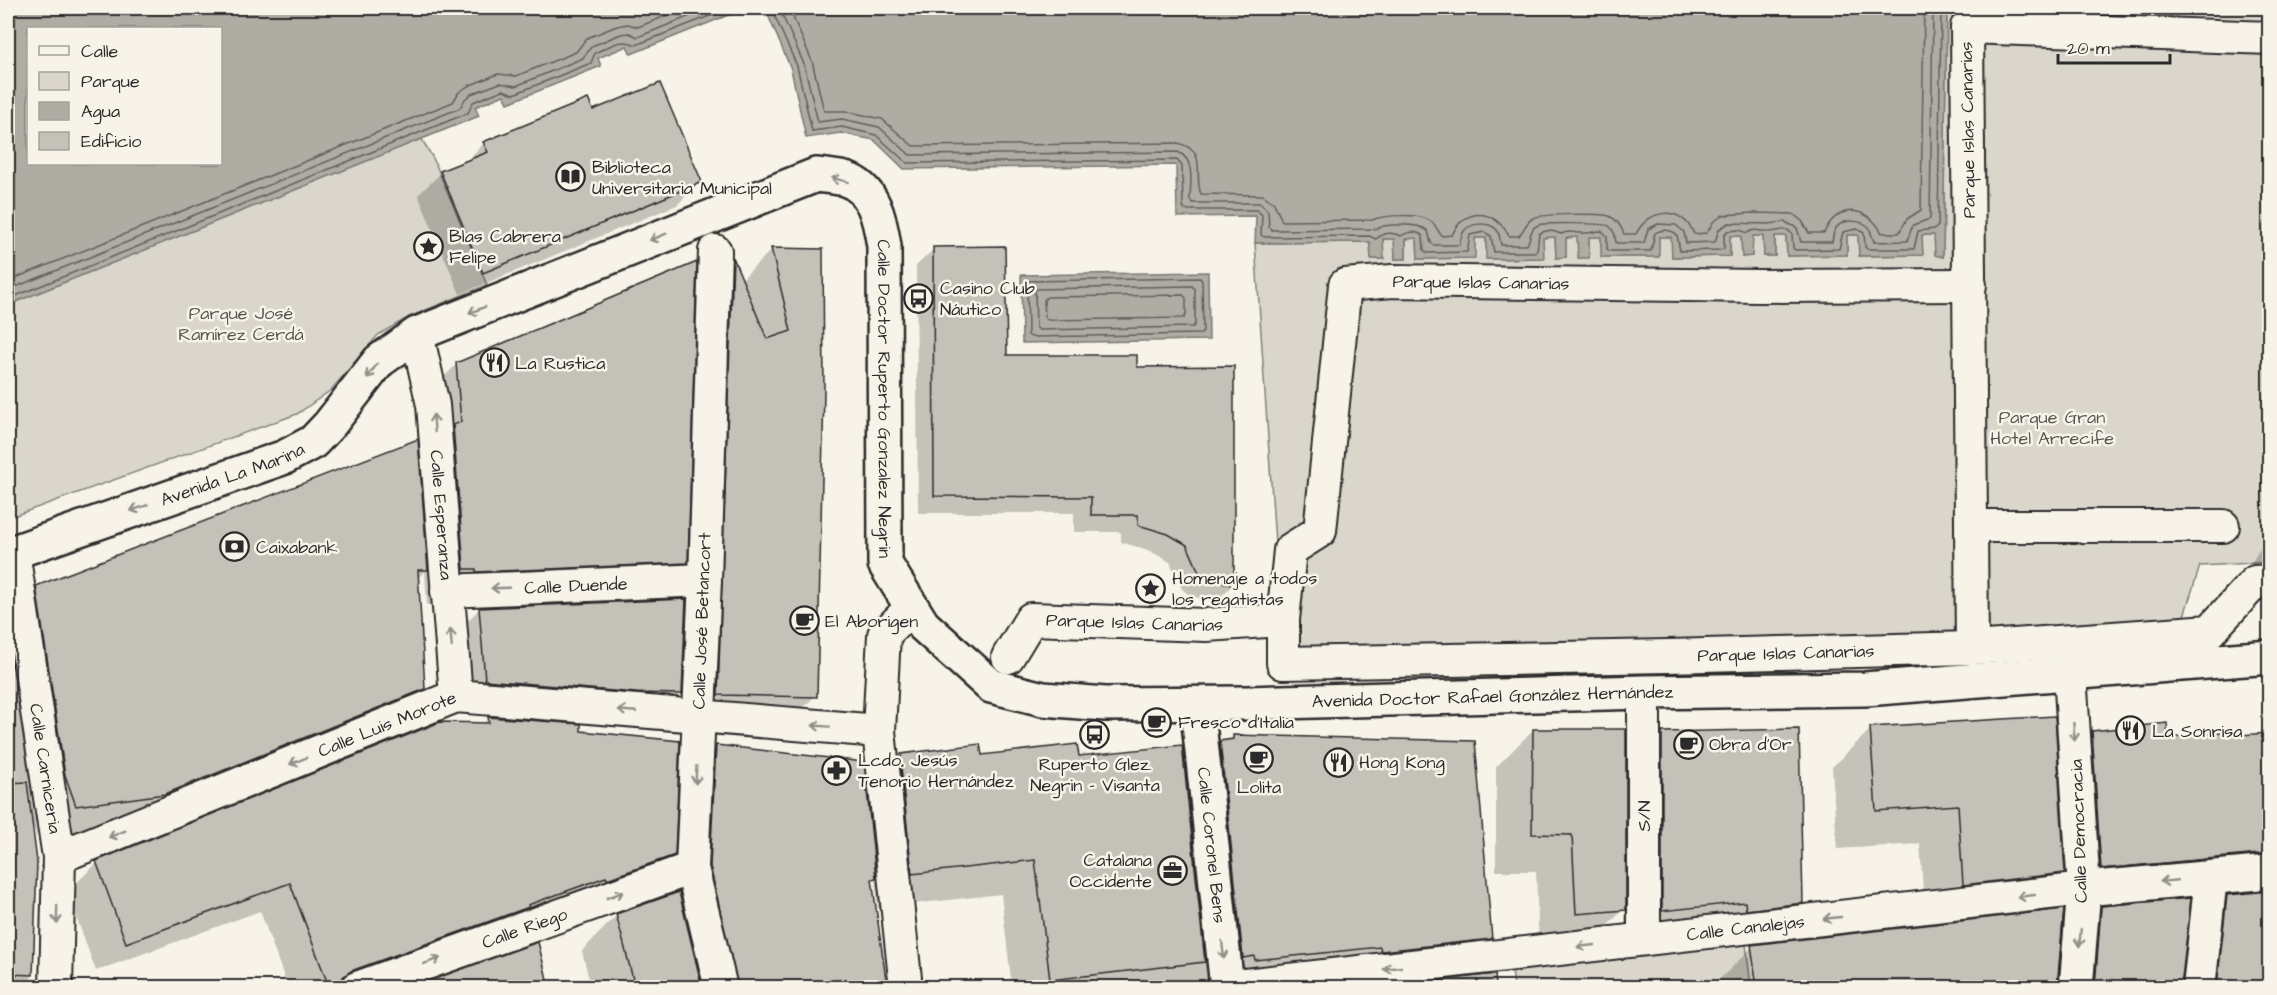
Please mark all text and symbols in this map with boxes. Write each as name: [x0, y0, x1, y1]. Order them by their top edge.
legend: [27, 27, 222, 165]
scale bar: [2058, 27, 2170, 65]
text: 20 m: [2067, 36, 2110, 61]
text: Calle: [81, 39, 119, 64]
street label: Parque Islas Canarias: [1954, 41, 1982, 219]
text: Parque: [81, 69, 140, 94]
text: Agua: [81, 99, 120, 125]
text: Edificio: [81, 129, 141, 154]
place label: Biblioteca Universitaria Municipal: [592, 155, 772, 201]
library icon: Biblioteca Universitaria Municipal: [555, 161, 587, 193]
one-way arrow: [831, 173, 850, 185]
place label: Blas Cabrera Felipe: [449, 224, 561, 270]
place icon: Blas Cabrera Felipe: [412, 230, 444, 262]
one-way arrow: [649, 232, 667, 243]
street label: Calle Doctor Ruperto Gonzalez Negrin: [871, 237, 897, 558]
street label: Parque Islas Canarias: [1392, 269, 1570, 296]
place label: Casino Club Náutico: [940, 276, 1035, 322]
bus stop icon: Casino Club Náutico: [903, 282, 935, 314]
park label: Parque José Ramírez Cerdá: [178, 301, 304, 347]
one-way arrow: [468, 305, 486, 316]
restaurant icon: La Rustica: [478, 347, 510, 379]
place label: La Rustica: [515, 351, 605, 376]
one-way arrow: [366, 362, 379, 378]
park label: Parque Gran Hotel Arrecife: [1990, 405, 2114, 451]
one-way arrow: [428, 413, 439, 433]
street label: Avenida La Marina: [157, 436, 309, 512]
street label: Calle Esperanza: [424, 449, 459, 581]
one-way arrow: [130, 504, 149, 515]
bank icon: Caixabank: [219, 531, 251, 563]
street label: Calle José Betancort: [686, 531, 718, 710]
place label: Caixabank: [256, 535, 338, 560]
place label: Homenaje a todos los regatistas: [1172, 566, 1317, 613]
street label: Calle Duende: [524, 571, 628, 600]
place icon: Homenaje a todos los regatistas: [1135, 572, 1167, 604]
one-way arrow: [491, 583, 511, 594]
cafe icon: El Aborigen: [788, 605, 820, 637]
street label: Parque Islas Canarias: [1046, 607, 1224, 638]
place label: El Aborigen: [825, 609, 918, 635]
one-way arrow: [445, 629, 456, 649]
street label: Parque Islas Canarias: [1697, 638, 1875, 668]
street label: Avenida Doctor Rafael González Hernández: [1312, 679, 1673, 714]
street label: Calle Luis Morote: [314, 685, 460, 763]
street label: Calle Carniceria: [24, 702, 68, 835]
one-way arrow: [617, 705, 637, 716]
cafe icon: Fresco d'Italia: [1141, 706, 1173, 738]
place label: Fresco d'Italia: [1178, 710, 1294, 735]
restaurant icon: La Sonrisa: [2115, 715, 2147, 747]
bus stop icon: Ruperto Glez. Negrin - Visanta: [1079, 719, 1111, 751]
place label: La Sonrisa: [2152, 719, 2242, 744]
one-way arrow: [812, 720, 831, 731]
one-way arrow: [2069, 721, 2080, 741]
cafe icon: Obra d'Or: [1672, 728, 1704, 760]
place label: Obra d'Or: [1709, 732, 1792, 757]
cafe icon: Lolita: [1243, 742, 1275, 774]
restaurant icon: Hong Kong: [1322, 746, 1354, 778]
place label: Lcdo. Jesús Tenorio Hernández: [858, 748, 1014, 794]
place label: Hong Kong: [1359, 750, 1445, 776]
place label: Ruperto Glez. Negrin - Visanta: [1030, 752, 1160, 799]
pharmacy icon: Lcdo. Jesús Tenorio Hernández: [821, 754, 853, 786]
one-way arrow: [289, 756, 307, 767]
street label: Calle Democracia: [2064, 759, 2094, 903]
one-way arrow: [690, 765, 701, 785]
street label: Calle Coronel Bens: [1191, 766, 1233, 925]
place label: Lolita: [1237, 775, 1281, 800]
street label: S/N: [1632, 800, 1657, 832]
one-way arrow: [108, 829, 127, 840]
place label: Catalana Occidente: [1069, 848, 1152, 894]
office icon: Catalana Occidente: [1157, 854, 1189, 886]
one-way arrow: [2160, 876, 2180, 887]
one-way arrow: [605, 889, 624, 900]
one-way arrow: [2016, 891, 2036, 902]
street label: Calle Riego: [478, 901, 571, 955]
one-way arrow: [52, 905, 63, 925]
street label: Calle Canalejas: [1685, 909, 1806, 947]
one-way arrow: [1823, 913, 1842, 924]
one-way arrow: [2074, 928, 2085, 948]
one-way arrow: [1218, 939, 1229, 959]
one-way arrow: [1576, 941, 1596, 952]
one-way arrow: [422, 954, 441, 965]
one-way arrow: [1382, 963, 1402, 974]

